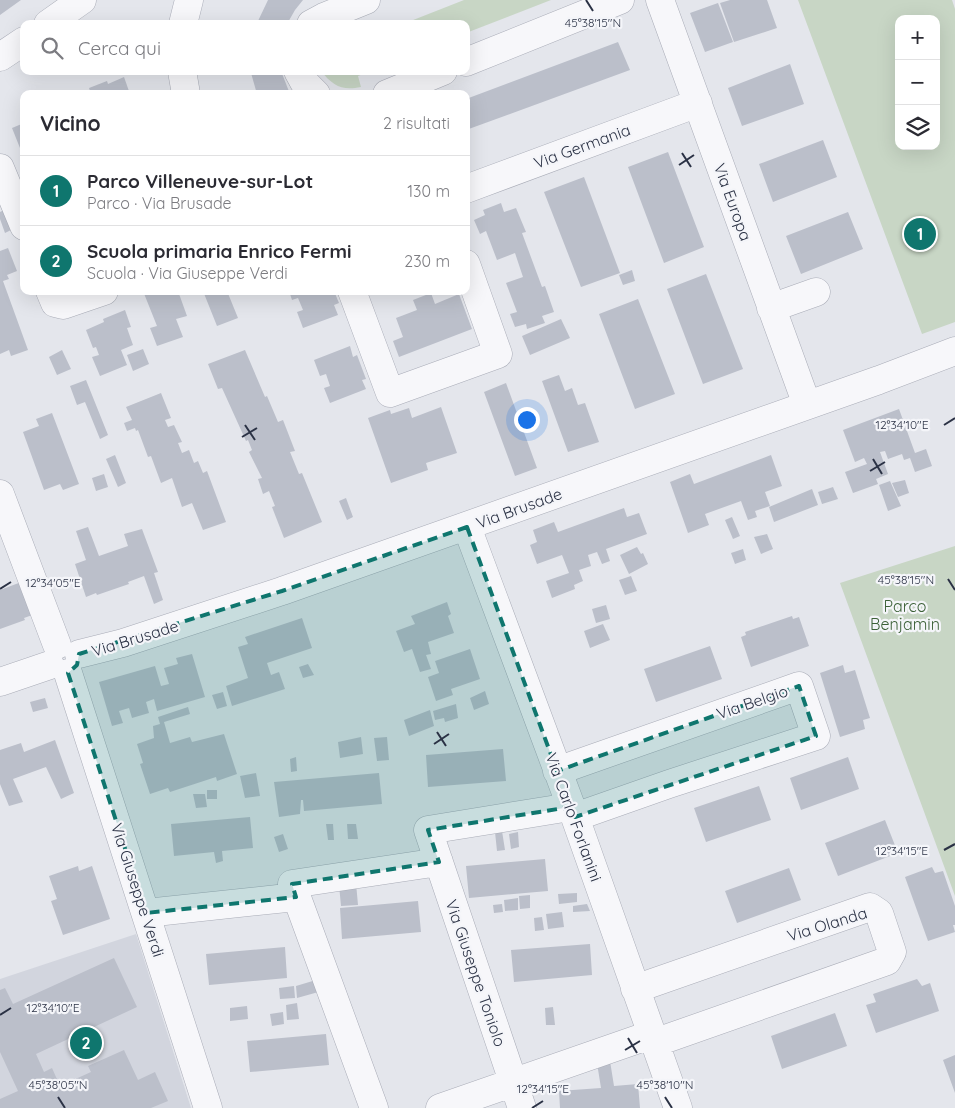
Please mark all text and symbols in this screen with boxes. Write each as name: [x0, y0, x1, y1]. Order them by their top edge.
text: 45°38'15"N: [565, 15, 621, 30]
map controls: [895, 15, 940, 150]
button: +: [895, 15, 940, 60]
search box: [20, 20, 470, 75]
icon: search: [38, 34, 66, 62]
text: Cerca qui: [78, 36, 161, 60]
button: −: [895, 60, 940, 105]
button: layers: [895, 105, 940, 150]
text: Vicino: [40, 110, 101, 136]
text: 2 risultati: [383, 113, 450, 133]
street label: Via Germania: [531, 119, 633, 173]
street label: Via Europa: [710, 161, 756, 243]
text: Parco Villeneuve-sur-Lot: [87, 169, 313, 193]
text: 1: [53, 181, 59, 201]
text: 130 m: [407, 181, 450, 201]
text: Parco · Via Brusade: [87, 193, 232, 213]
pin: 1: [904, 215, 936, 253]
text: Scuola primaria Enrico Fermi: [87, 239, 352, 263]
text: 2: [51, 251, 61, 271]
text: 230 m: [404, 251, 450, 271]
text: Scuola · Via Giuseppe Verdi: [87, 263, 288, 283]
your location: [514, 407, 540, 433]
text: 12°34'10"E: [876, 417, 929, 432]
street label: Via Brusade: [473, 483, 565, 533]
text: 45°38'15"N: [878, 572, 934, 587]
text: 12°34'05"E: [25, 575, 81, 590]
park label: Parco Benjamin: [870, 596, 940, 634]
street label: Via Brusade: [89, 615, 181, 661]
street label: Via Belgio: [714, 680, 790, 724]
street label: Via Carlo Forlanini: [541, 750, 607, 884]
street label: Via Giuseppe Verdi: [107, 821, 169, 959]
text: 12°34'15"E: [876, 843, 928, 858]
street label: Via Giuseppe Toniolo: [441, 897, 511, 1049]
street label: Via Olanda: [785, 902, 869, 946]
text: 12°34'10"E: [27, 1000, 80, 1015]
pin: 2: [70, 1024, 102, 1062]
text: 45°38'05"N: [28, 1077, 88, 1092]
text: 45°38'10"N: [637, 1077, 693, 1092]
text: 12°34'15"E: [517, 1081, 569, 1096]

